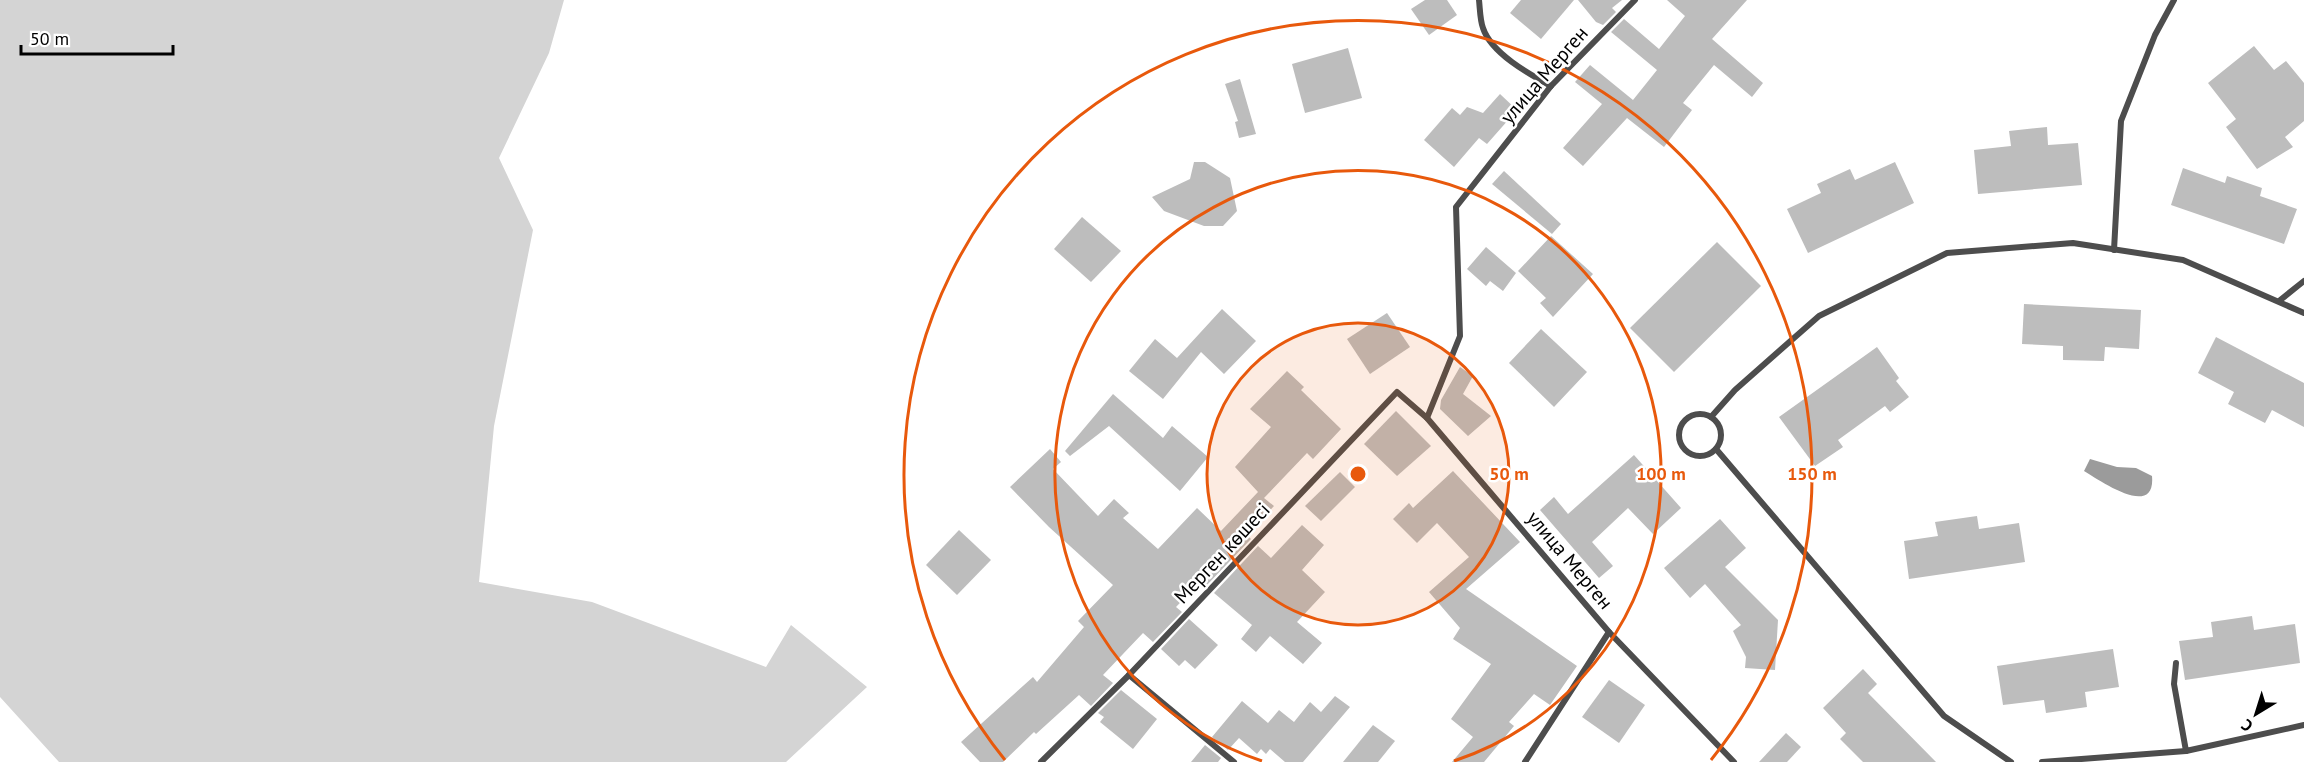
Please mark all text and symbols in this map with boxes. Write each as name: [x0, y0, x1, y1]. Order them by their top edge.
scale bar: [21, 18, 172, 56]
street label: улица Мерген: [1494, 21, 1594, 129]
text: 50 m: [30, 27, 69, 50]
text: 50 m: [1489, 462, 1529, 485]
text: 100 m: [1636, 462, 1686, 485]
text: 150 m: [1787, 462, 1837, 485]
centre of rings: [1348, 464, 1368, 484]
street label: Мерген көшесі: [1168, 497, 1276, 609]
street label: улица Мерген: [1521, 505, 1619, 615]
north arrow: [2226, 684, 2286, 744]
text: С: [2237, 715, 2256, 736]

